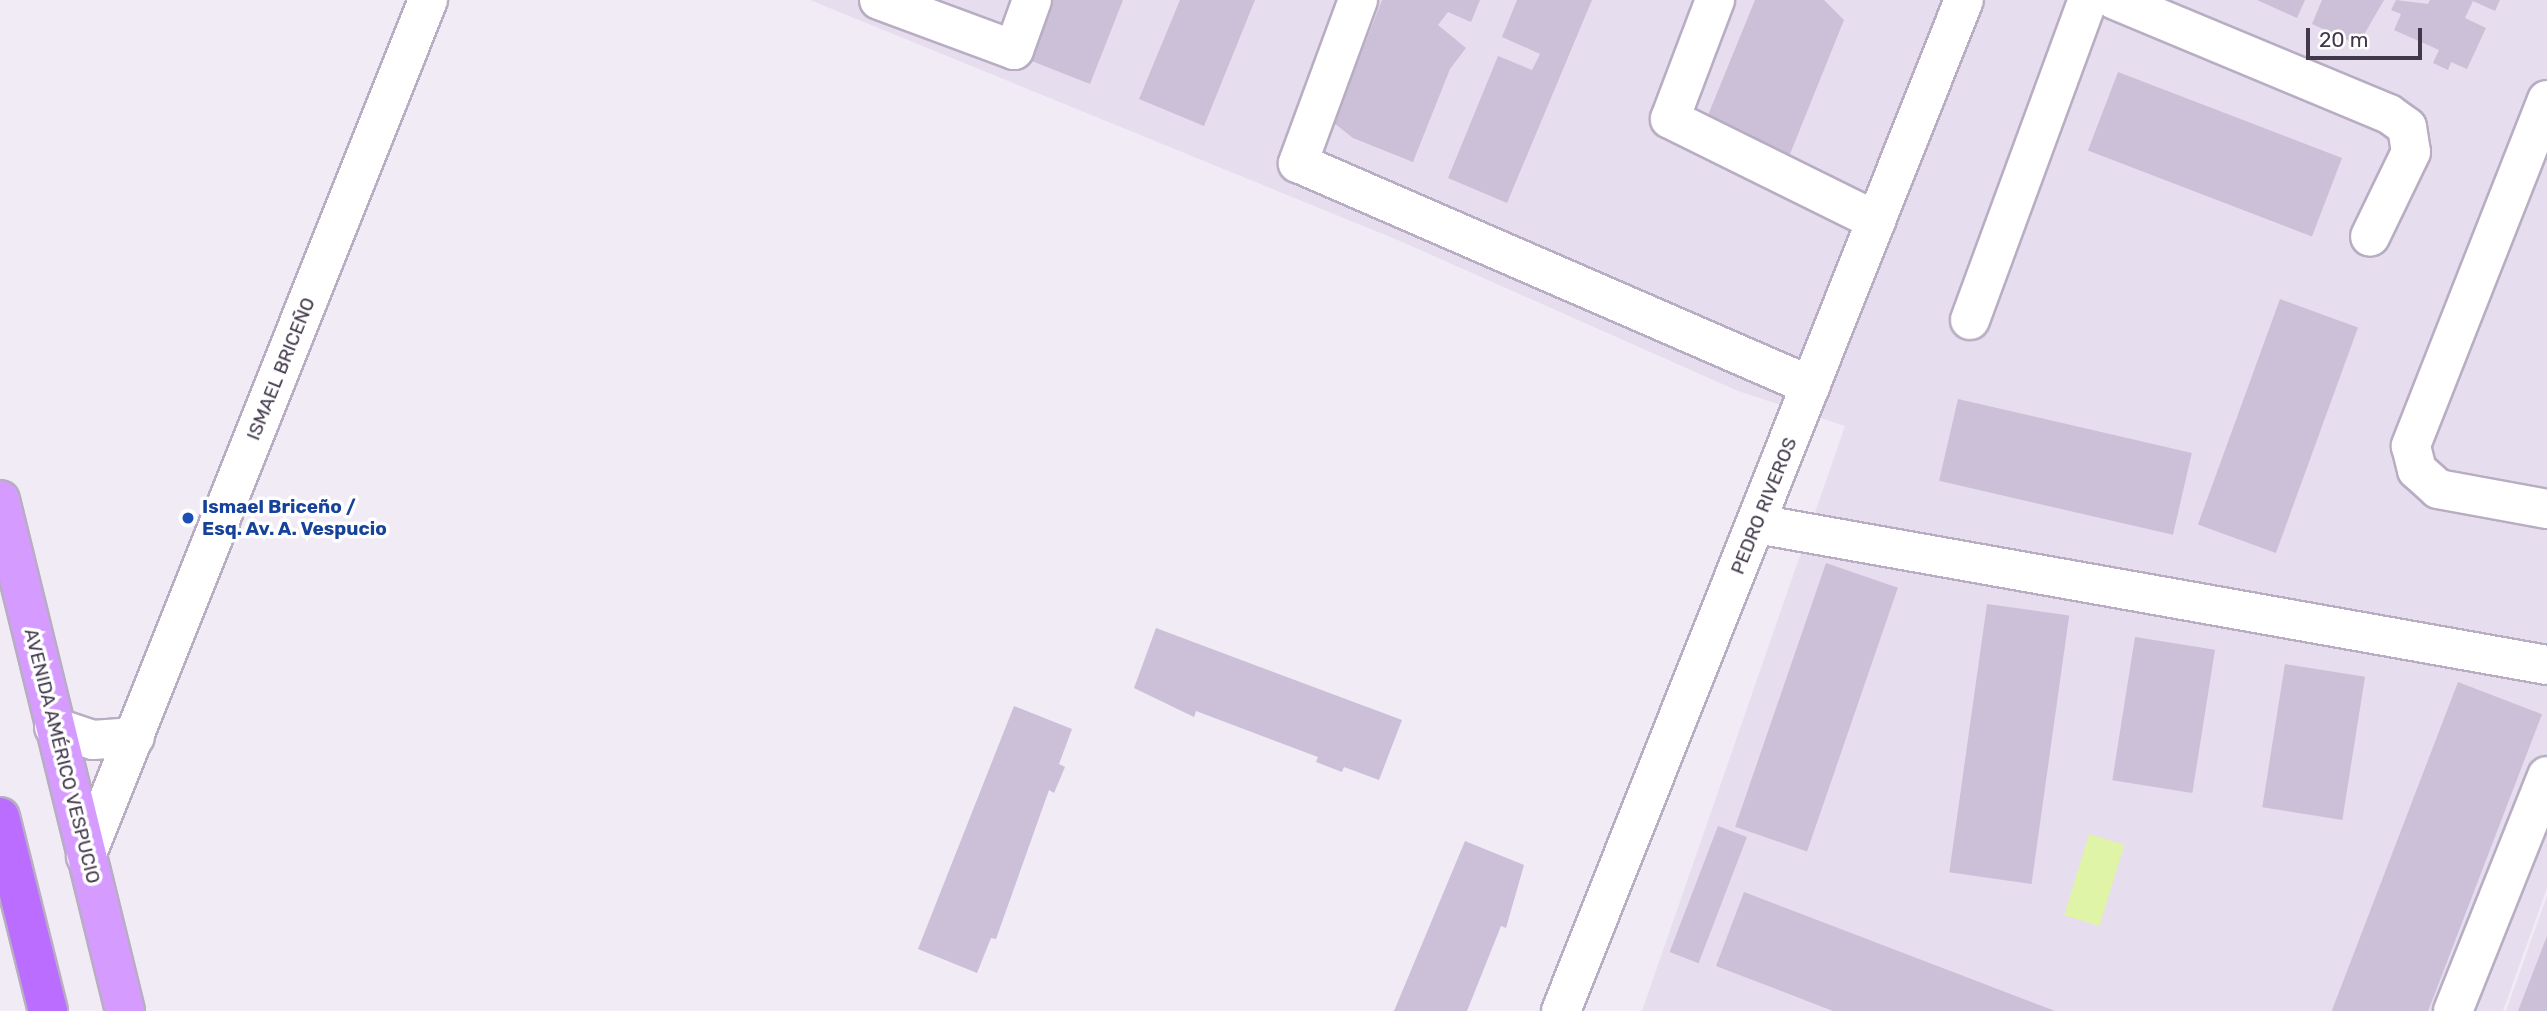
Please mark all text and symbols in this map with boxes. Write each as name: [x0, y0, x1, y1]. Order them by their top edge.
scale bar: [2309, 14, 2424, 58]
text: 20 m: [2319, 27, 2368, 52]
street label: ISMAEL BRICEÑO: [242, 294, 320, 444]
street label: PEDRO RIVEROS: [1726, 434, 1802, 578]
place label: Ismael Briceño / Esq. Av. A. Vespucio: [202, 496, 388, 540]
marker: Ismael Briceño / Esq. Av. A. Vespucio: [180, 510, 196, 526]
street label: AVENIDA AMÉRICO VESPUCIO: [19, 625, 105, 887]

